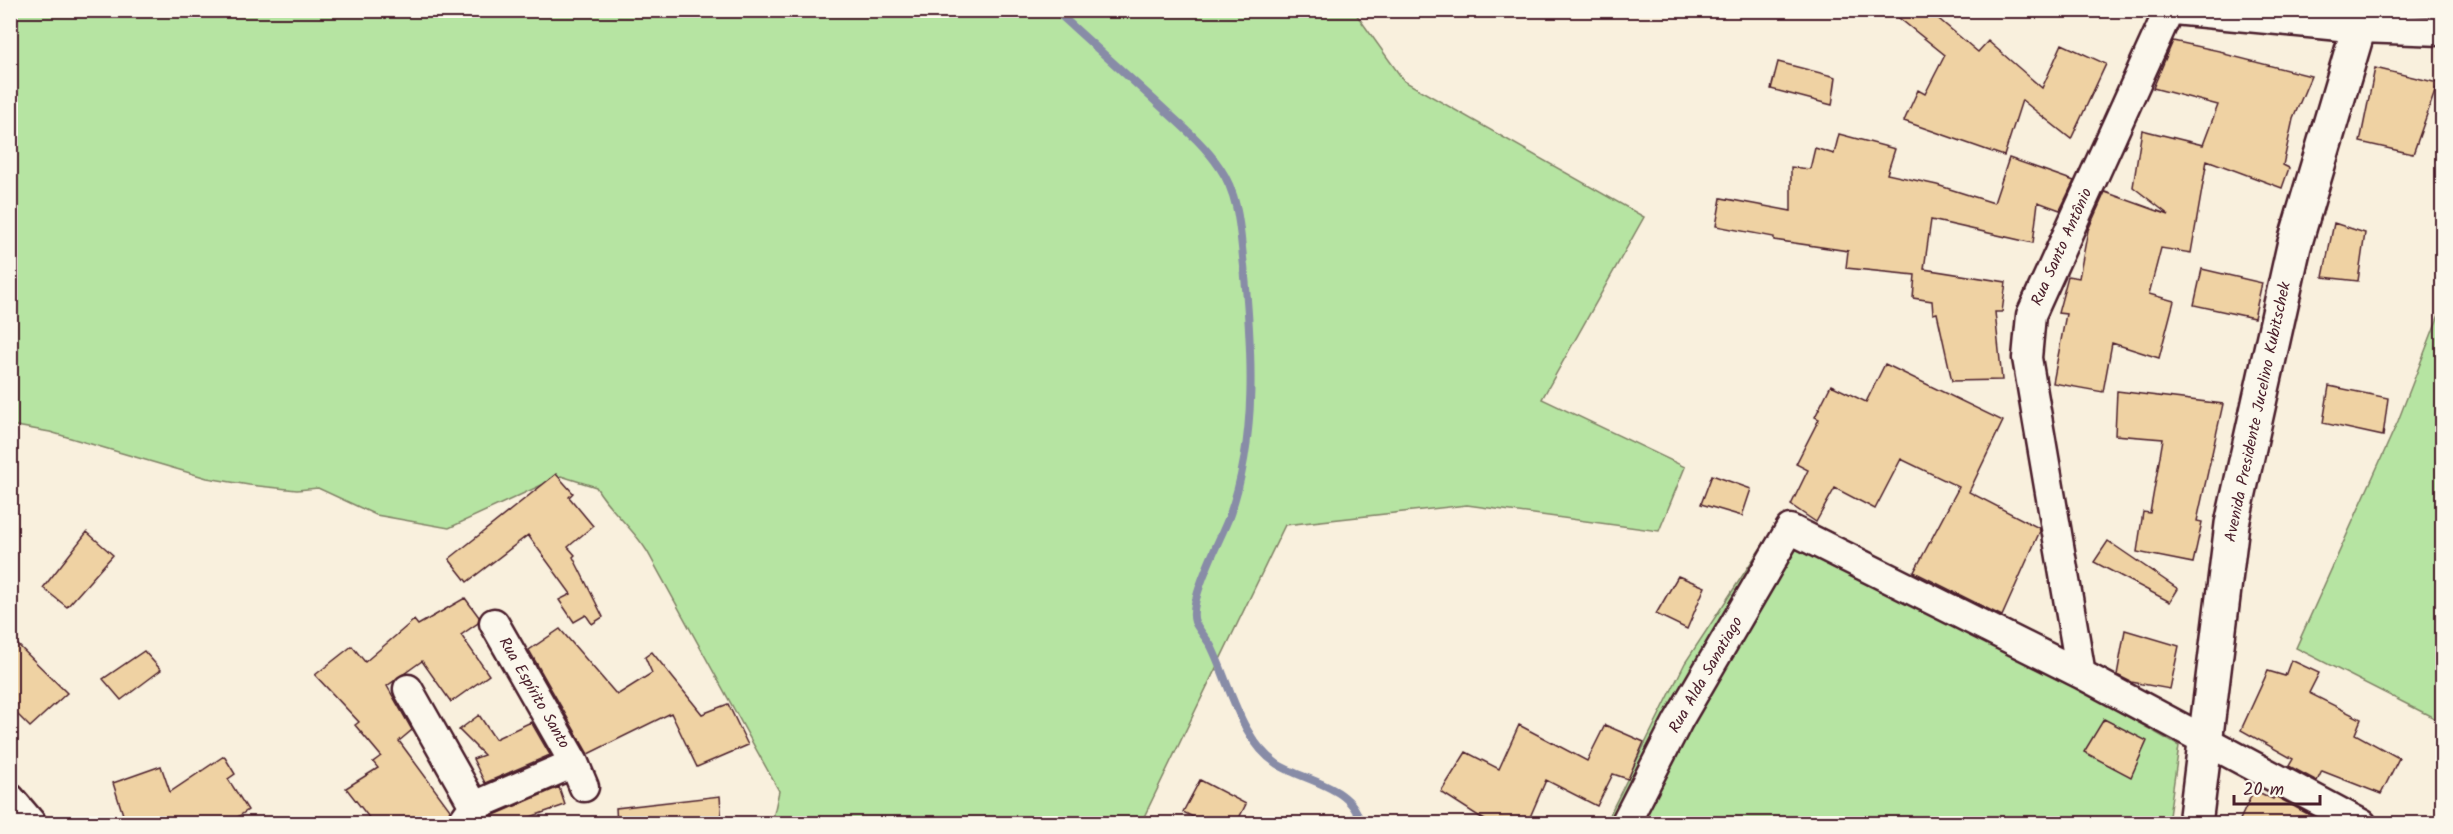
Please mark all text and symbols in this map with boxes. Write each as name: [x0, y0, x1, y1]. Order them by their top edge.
street label: Rua Santo Antônio: [2025, 184, 2099, 310]
street label: Avenida Presidente Jucelino Kubitschek: [2218, 279, 2298, 544]
street label: Rua Alda Sanatiago: [1662, 612, 1750, 738]
street label: Rua Espírito Santo: [492, 632, 576, 754]
scale bar: [2234, 768, 2320, 806]
text: 20 m: [2243, 776, 2284, 805]

